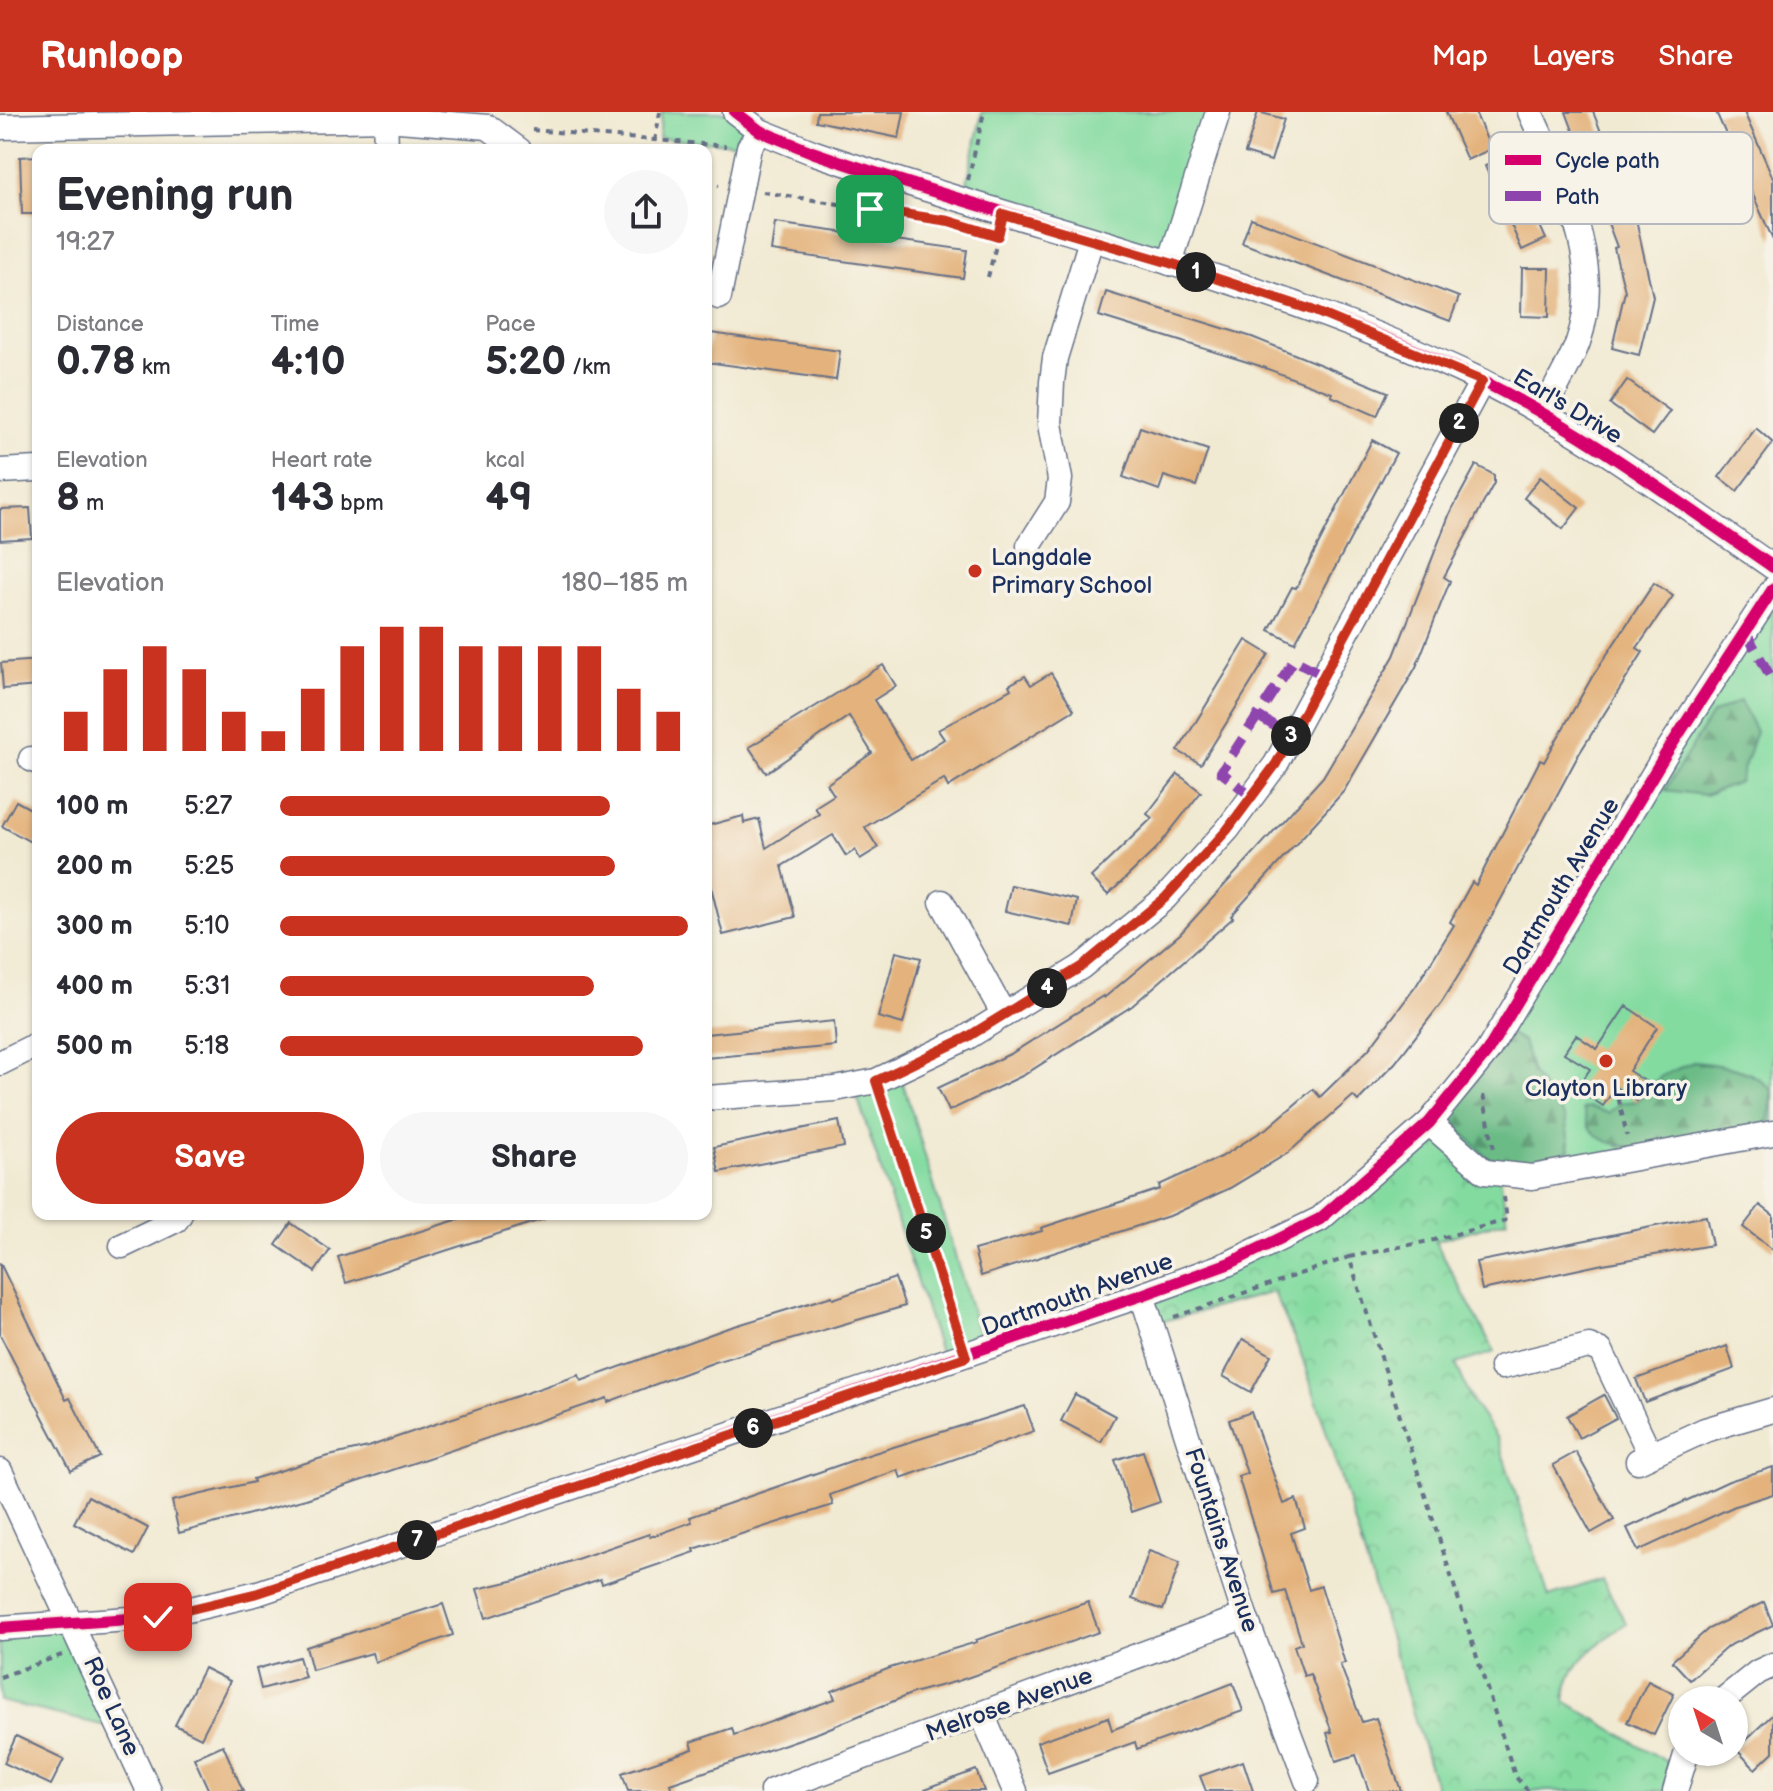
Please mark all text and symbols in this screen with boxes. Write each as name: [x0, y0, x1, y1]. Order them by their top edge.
text: Runloop: [40, 34, 183, 79]
text: Map: [1432, 40, 1488, 73]
text: Layers: [1532, 40, 1615, 73]
text: Share: [1659, 40, 1733, 73]
legend: [1489, 132, 1753, 224]
text: Cycle path: [1555, 148, 1660, 175]
text: Evening run: [56, 170, 293, 223]
button: share: [604, 170, 688, 254]
pin: [836, 175, 904, 243]
text: Path: [1555, 184, 1599, 211]
icon: arrive: [848, 187, 892, 231]
text: 19:27: [56, 227, 114, 258]
pin: 1: [1176, 252, 1216, 292]
text: 1: [1191, 258, 1201, 285]
text: Distance: [56, 311, 144, 338]
text: Time: [271, 311, 319, 338]
text: Pace: [485, 311, 536, 338]
text: 0.78: [56, 338, 136, 386]
text: 4:10: [271, 338, 346, 386]
text: 5:20: [485, 338, 566, 386]
text: km: [136, 354, 171, 381]
text: /km: [566, 354, 611, 381]
street label: Earl's Drive: [1508, 363, 1627, 450]
pin: 2: [1439, 403, 1479, 443]
text: 2: [1452, 409, 1466, 436]
text: Elevation: [56, 447, 148, 474]
text: Heart rate: [271, 447, 372, 474]
text: kcal: [485, 447, 525, 474]
text: 8: [56, 474, 80, 522]
text: 143: [271, 474, 334, 522]
text: 49: [485, 474, 532, 522]
text: m: [80, 490, 104, 517]
text: bpm: [334, 490, 384, 517]
place label: Langdale Primary School: [991, 543, 1152, 600]
marker: Langdale Primary School: [966, 562, 984, 580]
text: Elevation: [56, 568, 164, 599]
text: 180–185 m: [562, 568, 688, 599]
pin: 3: [1271, 716, 1311, 756]
text: 3: [1285, 722, 1297, 749]
text: 100 m: [56, 791, 129, 822]
text: 5:27: [184, 791, 232, 822]
street label: Dartmouth Avenue: [1497, 793, 1626, 980]
text: 200 m: [56, 851, 133, 882]
text: 5:25: [184, 851, 234, 882]
text: 300 m: [56, 911, 133, 942]
text: 5:10: [184, 911, 230, 942]
pin: 4: [1027, 968, 1067, 1008]
text: 400 m: [56, 971, 133, 1002]
text: 5:31: [184, 971, 230, 1002]
text: 4: [1041, 974, 1053, 1001]
text: 500 m: [56, 1031, 133, 1062]
text: 5:18: [184, 1031, 229, 1062]
marker: Clayton Library: [1597, 1052, 1615, 1070]
place label: Clayton Library: [1525, 1074, 1687, 1103]
button: Save: [56, 1112, 364, 1204]
button: Share: [380, 1112, 688, 1204]
pin: 5: [906, 1213, 946, 1253]
text: 5: [920, 1219, 932, 1246]
street label: Dartmouth Avenue: [978, 1246, 1177, 1343]
pin: 6: [733, 1408, 773, 1448]
text: 6: [746, 1414, 760, 1441]
street label: Fountains Avenue: [1178, 1444, 1265, 1636]
pin: 7: [397, 1520, 437, 1560]
text: 7: [411, 1526, 423, 1553]
pin: [124, 1583, 192, 1651]
icon: check: [136, 1595, 180, 1639]
street label: Roe Lane: [77, 1652, 146, 1760]
street label: Melrose Avenue: [922, 1661, 1096, 1748]
north arrow: [1668, 1686, 1748, 1766]
map controls: [1668, 1686, 1748, 1766]

